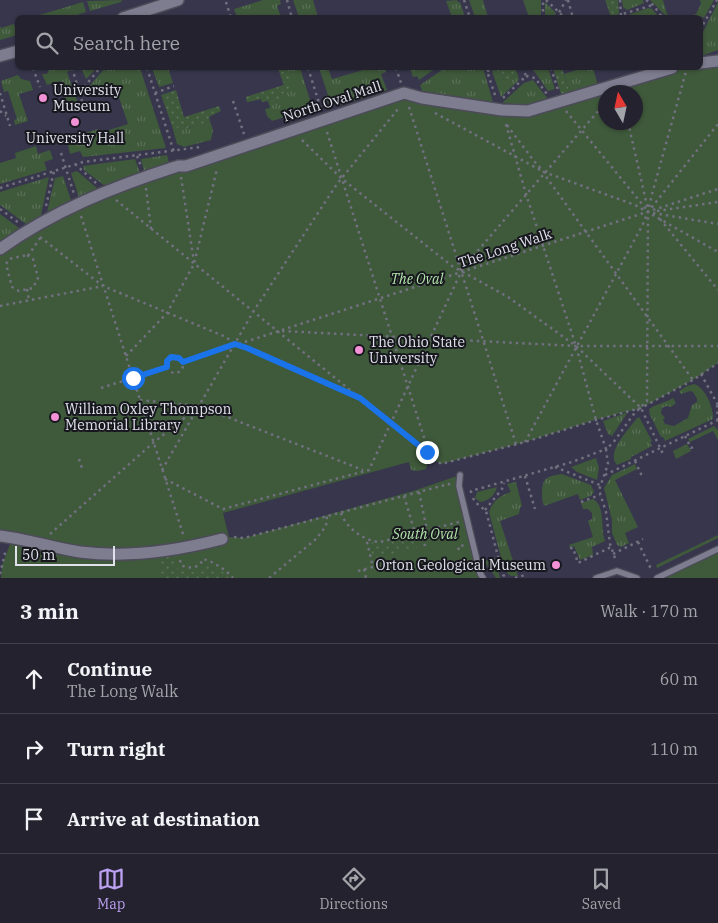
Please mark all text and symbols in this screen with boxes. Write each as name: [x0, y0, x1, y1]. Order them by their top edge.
search box: [15, 15, 703, 70]
icon: search: [33, 29, 61, 57]
text: Search here: [73, 31, 180, 55]
street label: North Oval Mall: [280, 77, 384, 125]
place label: University Museum: [53, 81, 122, 115]
north arrow: [598, 85, 643, 130]
marker: University Museum: [37, 92, 49, 104]
marker: University Hall: [69, 116, 81, 128]
place label: University Hall: [26, 129, 124, 147]
street label: The Long Walk: [456, 224, 555, 272]
park label: The Oval: [391, 270, 444, 288]
place label: The Ohio State University: [369, 333, 465, 367]
marker: The Ohio State University: [353, 344, 365, 356]
route start: [122, 367, 145, 390]
place label: William Oxley Thompson Memorial Library: [65, 400, 231, 434]
marker: William Oxley Thompson Memorial Library: [49, 411, 61, 423]
route end: [416, 441, 439, 464]
park label: South Oval: [391, 525, 459, 543]
scale bar: [15, 543, 115, 566]
text: 50 m: [22, 546, 55, 564]
place label: Orton Geological Museum: [375, 556, 546, 574]
marker: Orton Geological Museum: [550, 559, 562, 571]
text: 3 min: [20, 597, 79, 625]
text: Walk · 170 m: [600, 601, 698, 621]
text: Continue: [67, 657, 152, 681]
icon: ahead: [20, 665, 48, 693]
text: 60 m: [660, 669, 698, 689]
text: The Long Walk: [67, 681, 178, 701]
icon: right: [20, 735, 48, 763]
text: Turn right: [67, 737, 165, 761]
text: 110 m: [650, 739, 698, 759]
icon: arrive: [20, 805, 48, 833]
text: Arrive at destination: [67, 807, 260, 831]
tab: Map: [97, 865, 125, 913]
tab: Directions: [319, 865, 388, 913]
tab: Saved: [582, 865, 621, 913]

